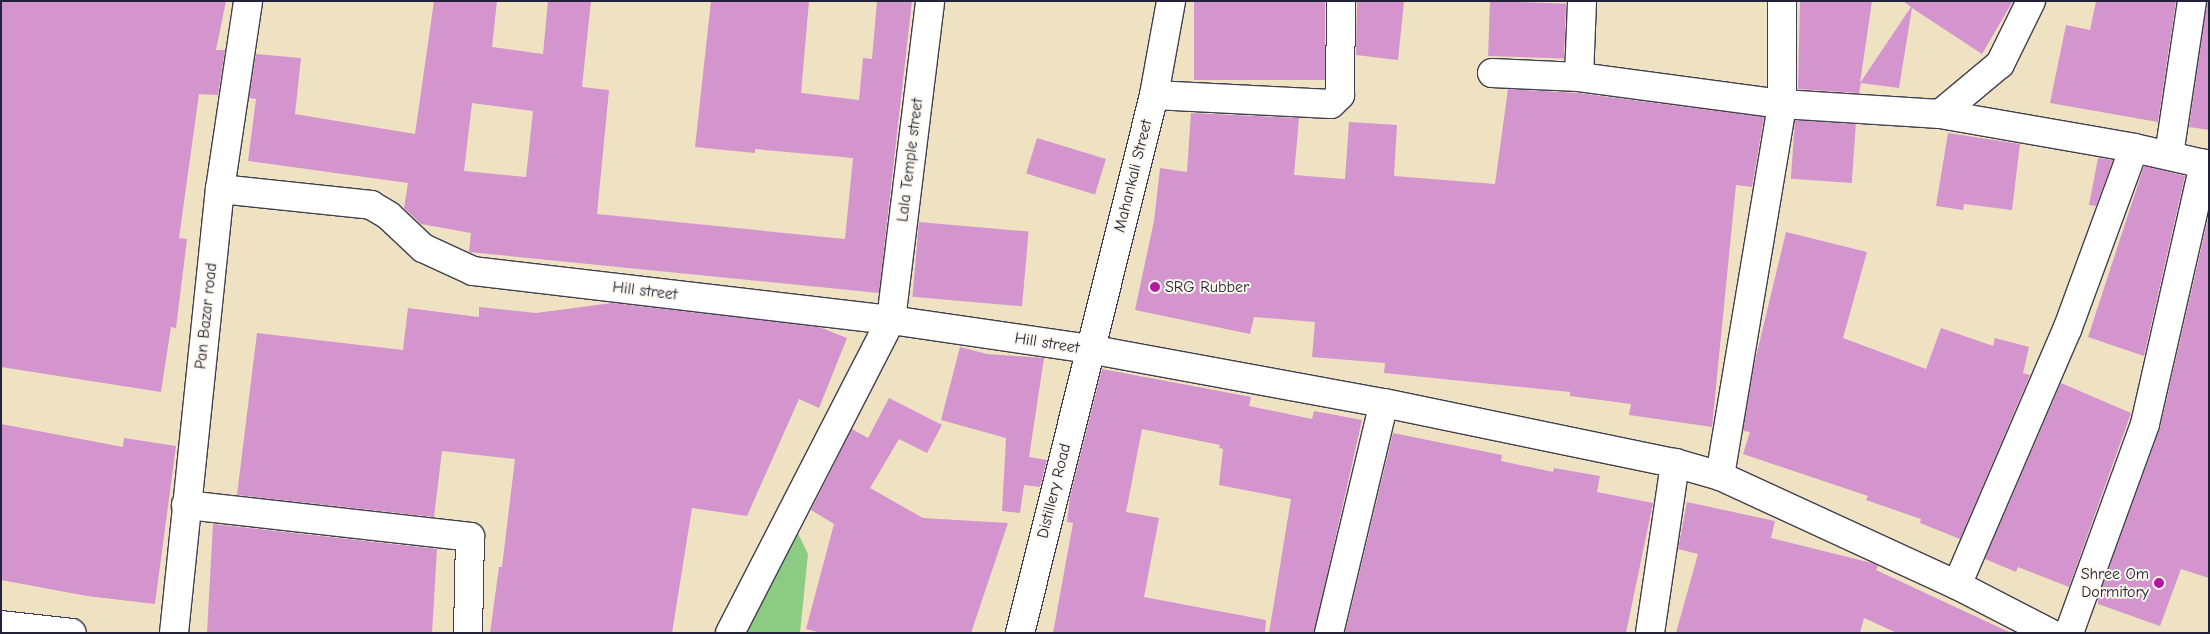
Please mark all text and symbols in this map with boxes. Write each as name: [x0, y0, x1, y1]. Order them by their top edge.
street label: Lala Temple street: [893, 97, 927, 223]
street label: Mahankali Street: [1110, 118, 1156, 234]
street label: Pan Bazar road: [191, 262, 221, 370]
street label: Hill street: [611, 277, 679, 305]
place label: SRG Rubber: [1165, 277, 1249, 297]
marker: SRG Rubber: [1149, 281, 1161, 293]
street label: Hill street: [1013, 328, 1081, 358]
street label: Distillery Road: [1033, 442, 1075, 540]
place label: Shree Om Dormitory: [2081, 564, 2149, 602]
marker: Shree Om Dormitory: [2153, 577, 2165, 589]

